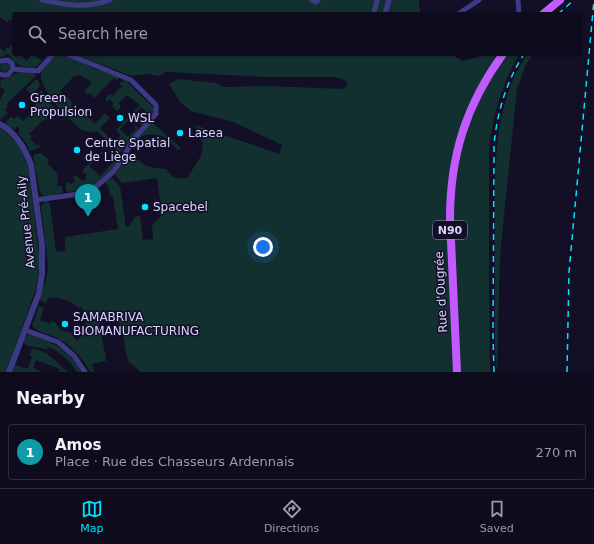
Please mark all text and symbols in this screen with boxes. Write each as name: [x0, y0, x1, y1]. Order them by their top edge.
search box: [12, 12, 582, 56]
icon: search: [26, 23, 48, 45]
text: Search here: [58, 25, 148, 43]
place label: Green Propulsion: [30, 91, 92, 119]
marker: Green Propulsion: [17, 100, 27, 110]
place label: WSL: [128, 111, 154, 125]
marker: WSL: [115, 113, 125, 123]
place label: Lasea: [188, 126, 223, 140]
marker: Lasea: [175, 128, 185, 138]
place label: Centre Spatial de Liège: [85, 136, 170, 164]
marker: Centre Spatial de Liège: [72, 145, 82, 155]
street label: Avenue Pré-Aily: [14, 175, 38, 269]
pin: 1: [75, 184, 101, 217]
place label: Spacebel: [153, 200, 208, 214]
marker: Spacebel: [140, 202, 150, 212]
road number: N90: [433, 221, 467, 239]
your location: [253, 237, 273, 257]
street label: Rue d'Ougrée: [432, 251, 450, 333]
place label: SAMABRIVA BIOMANUFACTURING: [73, 310, 199, 338]
marker: SAMABRIVA BIOMANUFACTURING: [60, 319, 70, 329]
text: Nearby: [16, 388, 85, 408]
text: Amos: [55, 436, 101, 454]
text: 1: [25, 445, 35, 460]
text: 270 m: [535, 445, 577, 460]
text: Place · Rue des Chasseurs Ardennais: [55, 454, 294, 469]
tab: Map: [80, 498, 103, 535]
tab: Directions: [264, 498, 319, 535]
tab: Saved: [480, 498, 514, 535]

